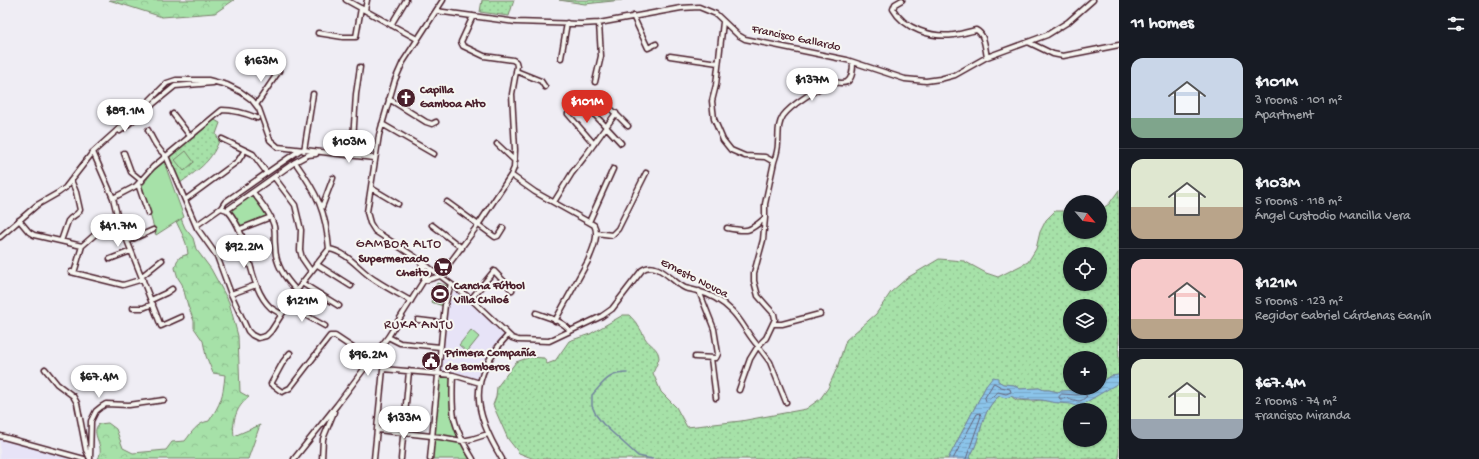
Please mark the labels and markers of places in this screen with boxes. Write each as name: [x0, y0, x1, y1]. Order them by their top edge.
pin: $163M: [233, 49, 289, 83]
pin: $137M: [784, 68, 840, 102]
place label: Capilla Gamboa Alto: [419, 84, 486, 112]
church icon: Capilla Gamboa Alto: [395, 87, 417, 109]
pin: $101M: [559, 90, 615, 124]
pin: $89.1M: [92, 99, 158, 133]
pin: $103M: [321, 130, 377, 164]
pin: $41.7M: [85, 214, 151, 248]
pin: $92.2M: [211, 235, 277, 269]
place label: Supermercado Cheito: [358, 253, 430, 281]
supermarket icon: Supermercado Cheito: [432, 256, 454, 278]
place label: Cancha Fútbol Villa Chiloé: [453, 280, 525, 308]
sports icon: Cancha Fútbol Villa Chiloé: [429, 283, 451, 305]
pin: $121M: [274, 289, 330, 323]
pin: $96.2M: [335, 343, 401, 377]
place label: Primera Compañía de Bomberos: [444, 347, 537, 375]
public building icon: Primera Compañía de Bomberos: [420, 350, 442, 372]
pin: $67.4M: [66, 365, 132, 399]
pin: $133M: [376, 406, 432, 440]

